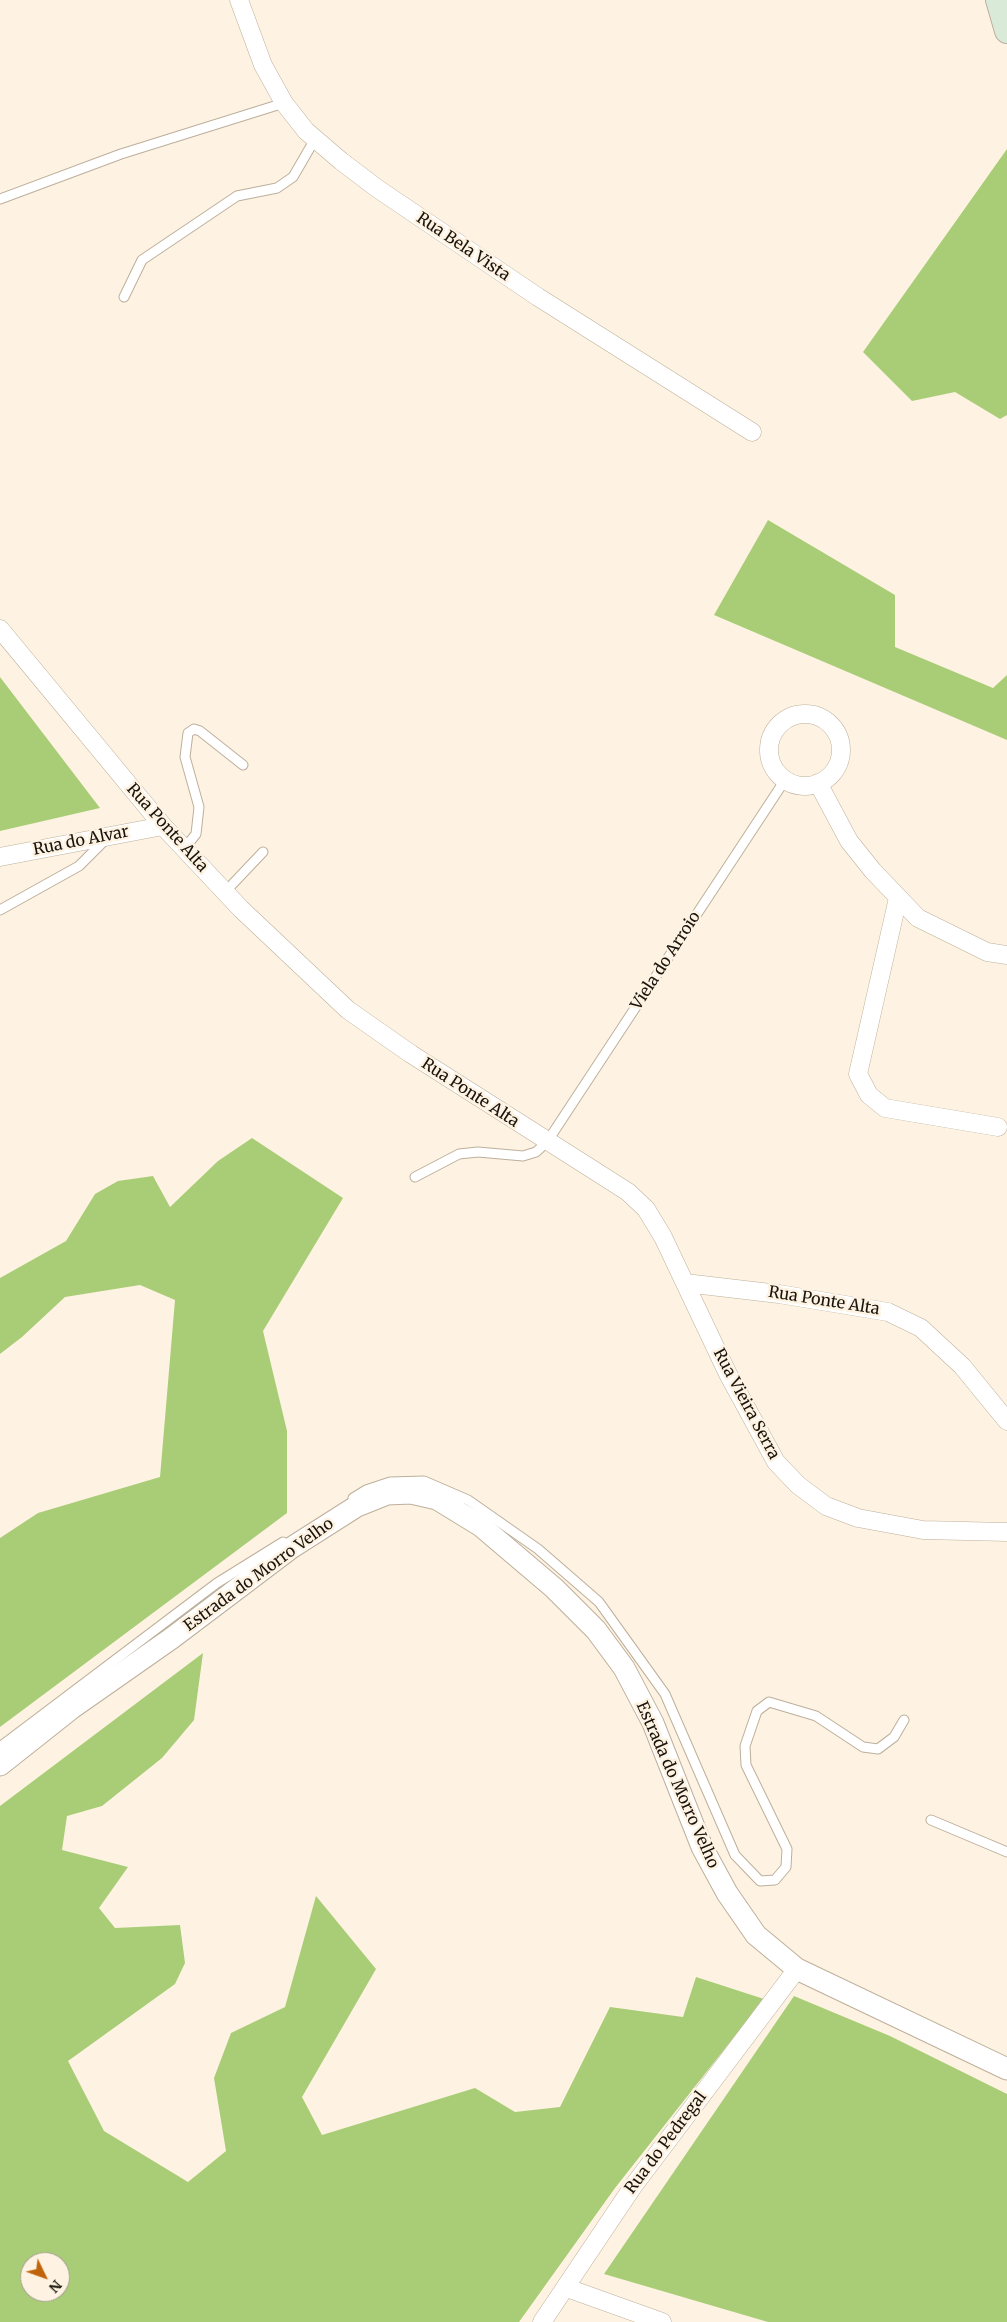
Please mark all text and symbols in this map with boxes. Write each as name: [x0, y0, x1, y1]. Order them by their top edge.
street label: Rua Bela Vista: [413, 209, 513, 285]
street label: Rua Ponte Alta: [122, 780, 212, 876]
street label: Rua do Alvar: [31, 822, 131, 860]
street label: Viela do Arroio: [627, 908, 705, 1014]
street label: Rua Ponte Alta: [418, 1054, 522, 1132]
street label: Rua Ponte Alta: [767, 1283, 881, 1319]
street label: Rua Vieira Serra: [709, 1345, 783, 1463]
street label: Estrada do Morro Velho: [180, 1514, 338, 1636]
street label: Estrada do Morro Velho: [632, 1699, 722, 1871]
street label: Rua do Pedregal: [621, 2088, 711, 2198]
north arrow: [20, 2252, 70, 2302]
text: N: [45, 2276, 66, 2297]

